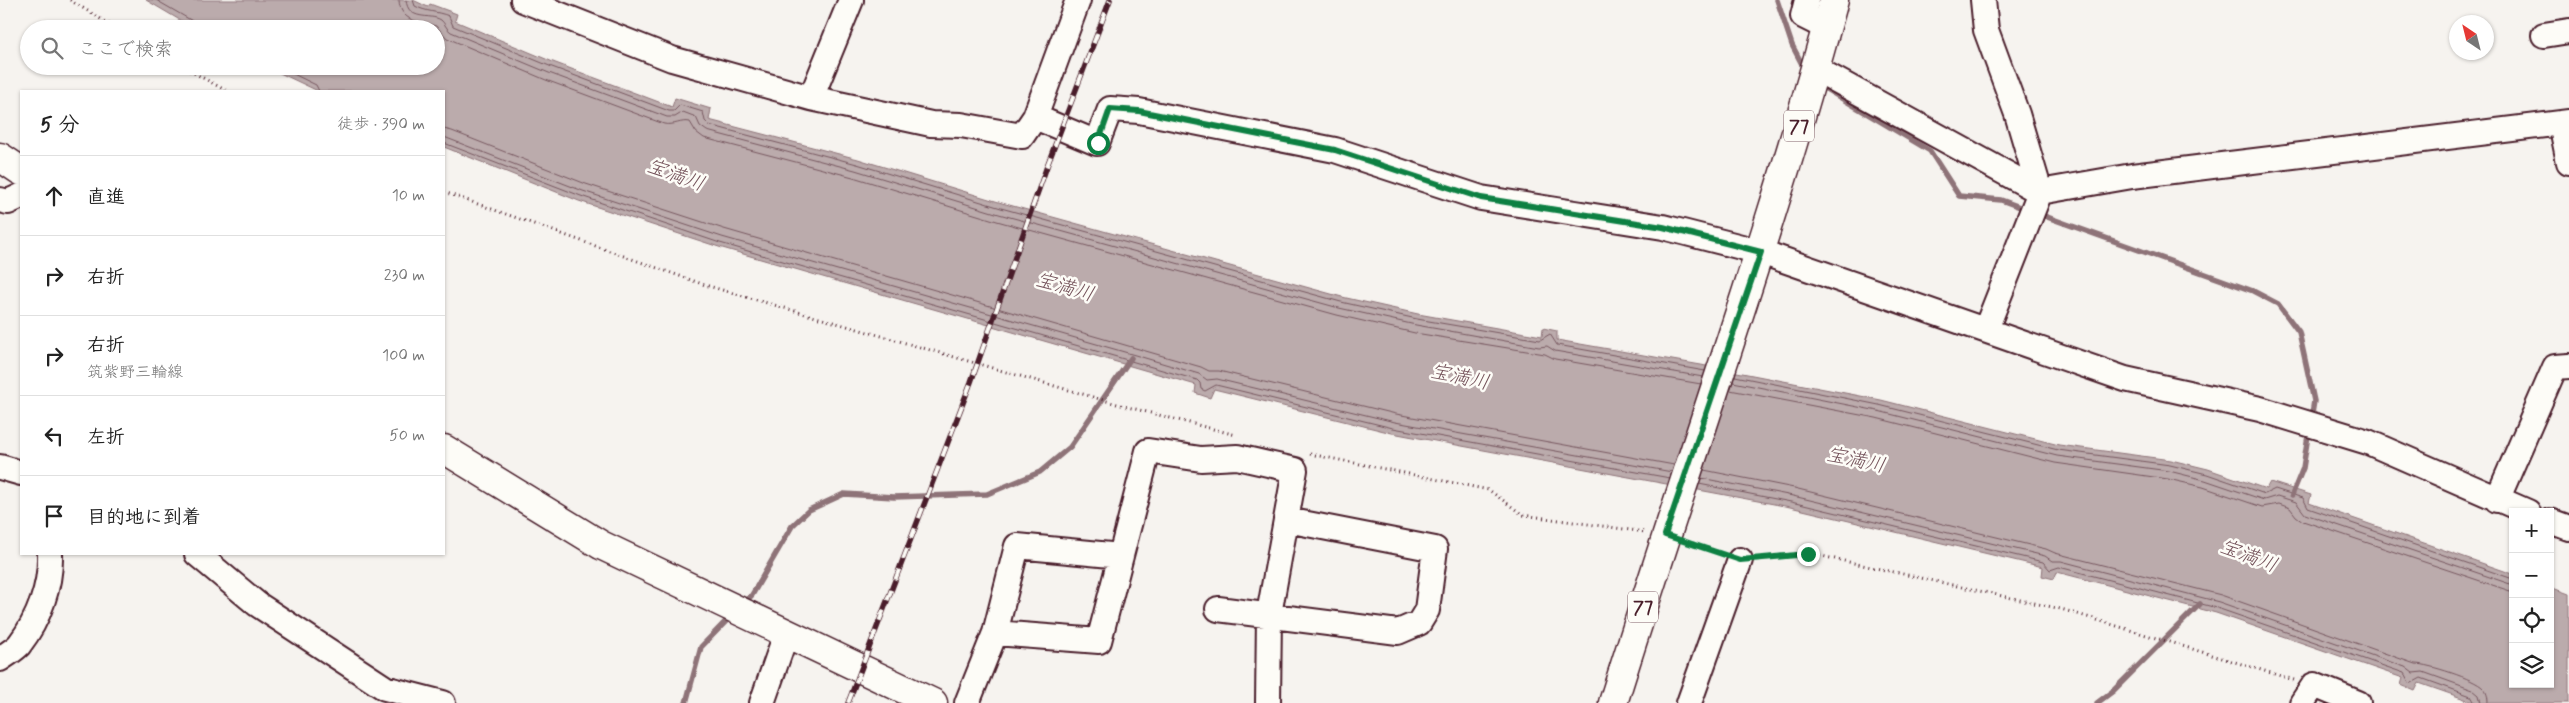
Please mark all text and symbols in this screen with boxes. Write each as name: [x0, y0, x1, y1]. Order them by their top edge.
north arrow: [2449, 15, 2494, 60]
search box: [20, 20, 445, 75]
icon: search: [38, 34, 66, 62]
text: ここで検索: [78, 37, 173, 62]
road number: 77: [1784, 110, 1814, 142]
text: 5 分: [40, 111, 79, 139]
text: 徒歩 · 390 m: [337, 114, 425, 135]
route start: [1087, 132, 1110, 155]
water label: 宝満川: [643, 152, 708, 198]
icon: ahead: [40, 182, 68, 210]
text: 直進: [87, 185, 125, 210]
text: 10 m: [392, 185, 425, 206]
icon: right: [40, 262, 68, 290]
text: 右折: [87, 265, 125, 290]
text: 230 m: [384, 265, 425, 286]
water label: 宝満川: [1032, 266, 1097, 309]
text: 右折: [87, 333, 125, 358]
icon: right: [40, 342, 68, 370]
text: 100 m: [382, 345, 425, 366]
water label: 宝満川: [1428, 358, 1492, 397]
text: 筑紫野三輪線: [87, 362, 183, 383]
icon: left: [40, 422, 68, 450]
text: 左折: [87, 425, 125, 450]
text: 50 m: [389, 425, 425, 446]
water label: 宝満川: [1824, 441, 1888, 480]
icon: arrive: [40, 502, 68, 530]
text: 目的地に到着: [87, 505, 201, 530]
map controls: [2509, 508, 2554, 688]
button: +: [2509, 508, 2554, 553]
water label: 宝満川: [2216, 533, 2281, 580]
route end: [1797, 543, 1820, 566]
button: −: [2509, 553, 2554, 598]
road number: 77: [1628, 592, 1658, 622]
button: locate: [2509, 598, 2554, 643]
button: layers: [2509, 643, 2554, 688]

